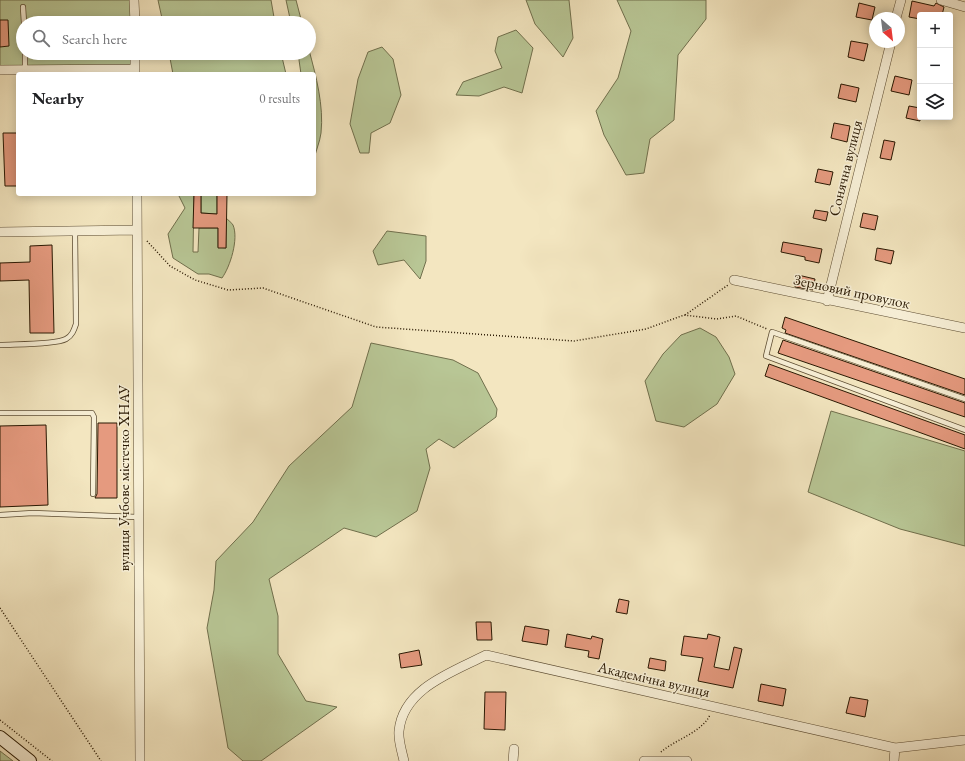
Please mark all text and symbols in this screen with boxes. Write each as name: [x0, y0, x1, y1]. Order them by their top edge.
north arrow: [869, 12, 905, 48]
map controls: [917, 12, 953, 120]
button: +: [917, 12, 953, 48]
search box: [16, 16, 316, 60]
icon: search: [30, 27, 52, 49]
text: Search here: [62, 29, 127, 48]
button: −: [917, 48, 953, 84]
button: layers: [917, 84, 953, 120]
text: Nearby: [32, 87, 84, 109]
text: 0 results: [259, 90, 300, 107]
street label: Сонячна вулиця: [824, 118, 866, 218]
street label: Зерновий провулок: [792, 269, 912, 313]
street label: вулиця Учбове містечко ХНАУ: [114, 384, 133, 571]
street label: Академічна вулиця: [595, 657, 712, 701]

